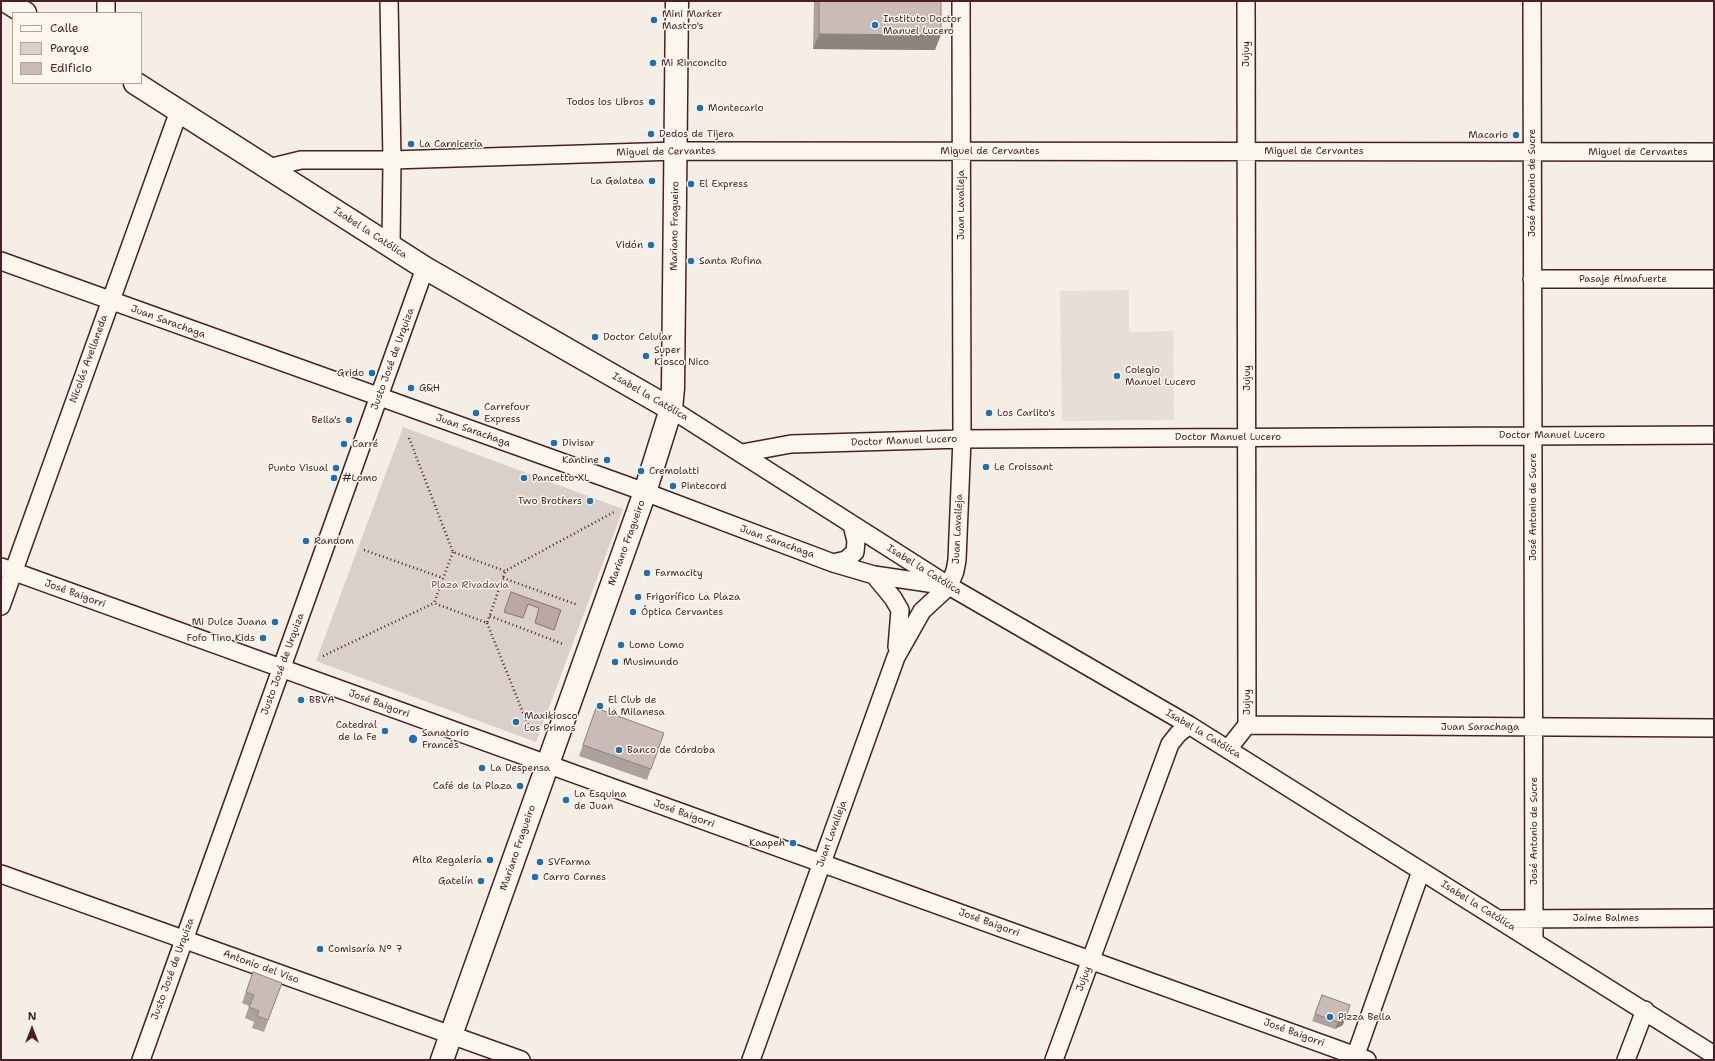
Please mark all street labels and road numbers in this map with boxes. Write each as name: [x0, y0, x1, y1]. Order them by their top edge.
street label: Jujuy: [1240, 41, 1252, 67]
street label: José Antonio de Sucre: [1526, 129, 1538, 237]
street label: Miguel de Cervantes: [616, 145, 716, 159]
street label: Miguel de Cervantes: [940, 145, 1040, 157]
street label: Miguel de Cervantes: [1264, 145, 1364, 157]
street label: Miguel de Cervantes: [1588, 146, 1688, 158]
street label: Juan Lavalleja: [955, 170, 967, 240]
street label: Mariano Fragueiro: [668, 181, 682, 271]
street label: Isabel la Católica: [331, 205, 409, 261]
street label: Pasaje Almafuerte: [1579, 273, 1667, 285]
street label: Juan Sarachaga: [129, 303, 207, 341]
street label: Justo José de Urquiza: [369, 306, 417, 412]
street label: Nicolás Avellaneda: [67, 313, 111, 405]
street label: Jujuy: [1241, 365, 1253, 391]
street label: Isabel la Católica: [610, 370, 690, 424]
street label: Juan Sarachaga: [434, 412, 512, 450]
street label: Doctor Manuel Lucero: [1499, 429, 1605, 441]
street label: Doctor Manuel Lucero: [1175, 431, 1281, 443]
street label: Doctor Manuel Lucero: [851, 433, 957, 449]
street label: José Antonio de Sucre: [1527, 453, 1539, 561]
street label: Juan Lavalleja: [950, 494, 966, 564]
street label: Mariano Fragueiro: [606, 499, 648, 587]
street label: Juan Sarachaga: [738, 523, 816, 561]
street label: Isabel la Católica: [885, 542, 963, 598]
street label: José Baigorri: [43, 577, 107, 611]
street label: Justo José de Urquiza: [259, 611, 307, 717]
street label: José Baigorri: [347, 687, 411, 721]
street label: Jujuy: [1241, 689, 1253, 715]
street label: Isabel la Católica: [1163, 707, 1243, 761]
street label: Juan Sarachaga: [1441, 721, 1519, 733]
street label: José Antonio de Sucre: [1528, 777, 1540, 885]
street label: José Baigorri: [652, 797, 716, 831]
street label: Juan Lavalleja: [814, 799, 850, 869]
street label: Mariano Fragueiro: [498, 804, 538, 892]
street label: Isabel la Católica: [1439, 878, 1517, 934]
street label: José Baigorri: [957, 906, 1021, 940]
street label: Jaime Balmes: [1573, 912, 1639, 924]
street label: Justo José de Urquiza: [149, 916, 197, 1022]
street label: Antonio del Viso: [221, 948, 301, 986]
street label: Jujuy: [1074, 965, 1094, 993]
street label: José Baigorri: [1262, 1016, 1326, 1050]

